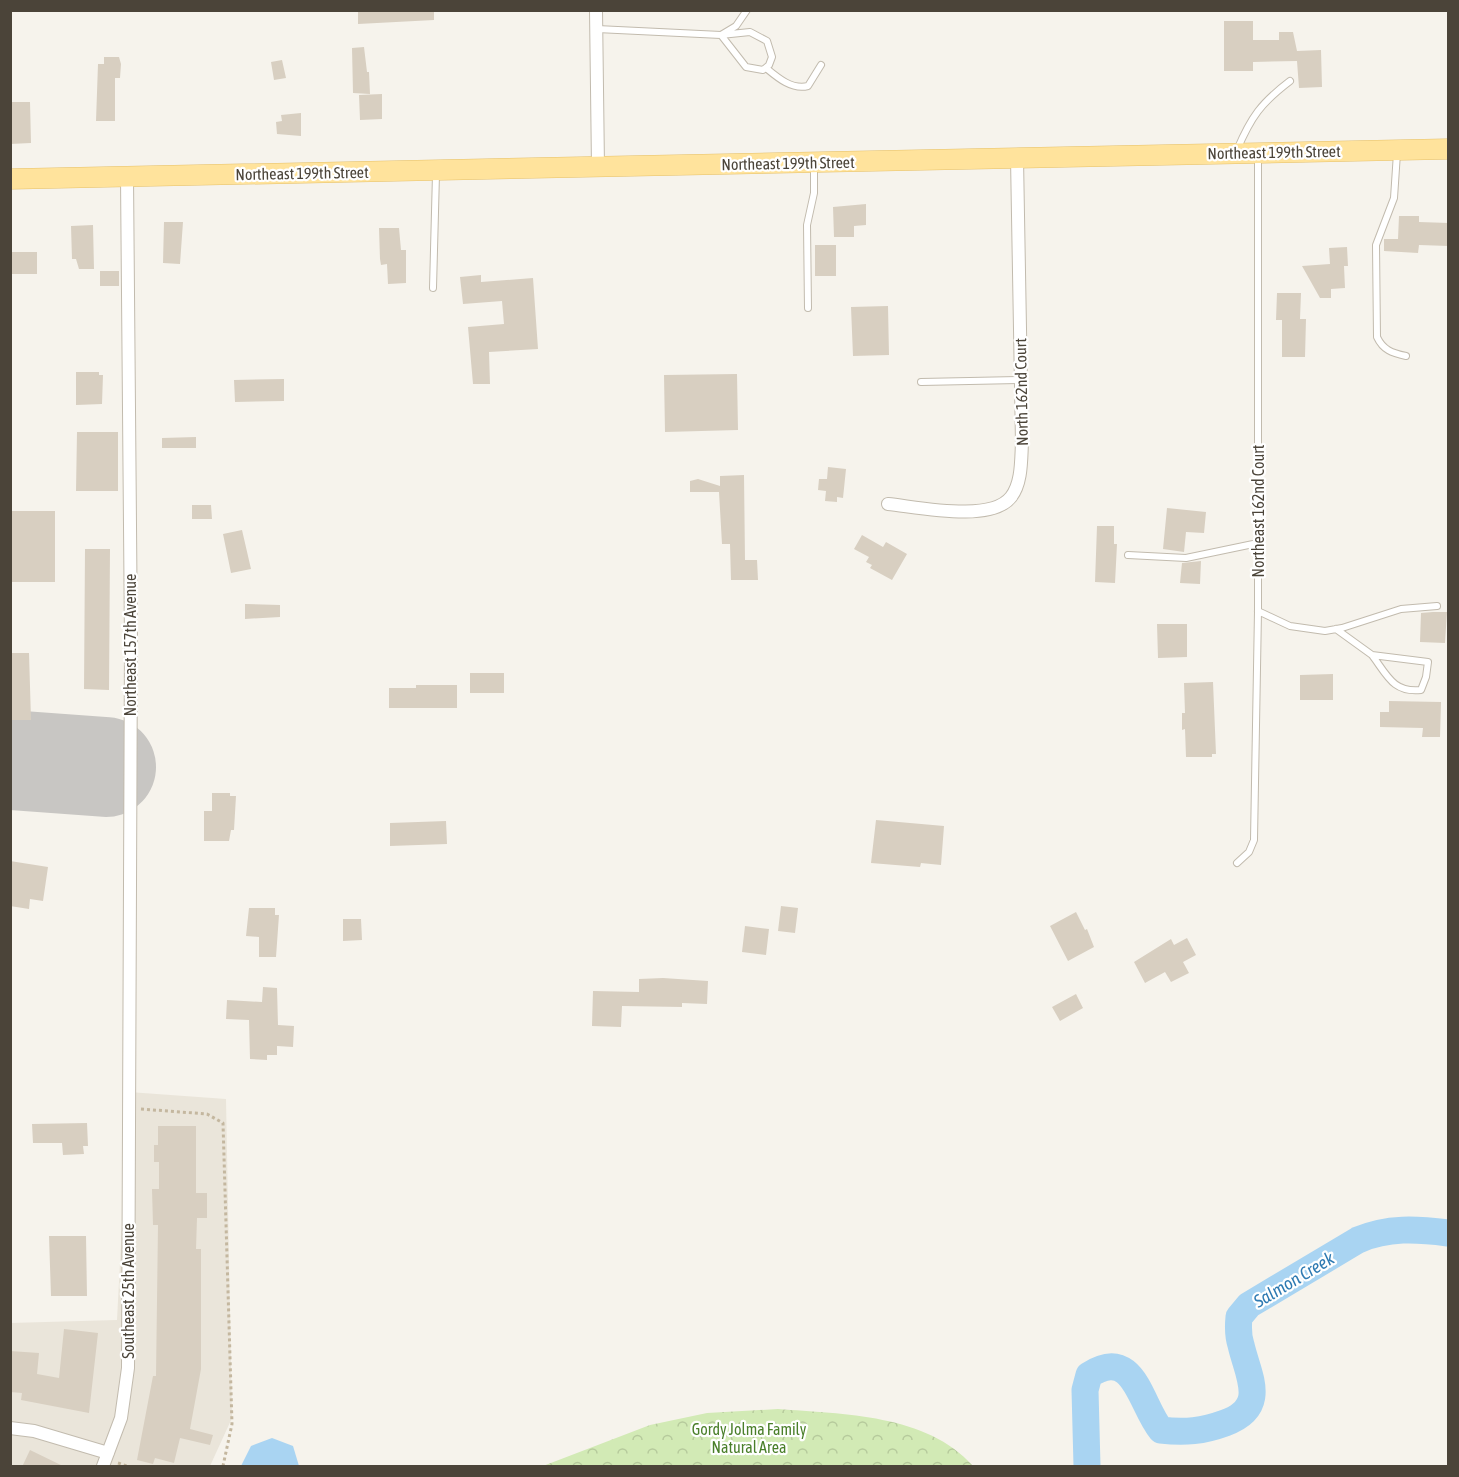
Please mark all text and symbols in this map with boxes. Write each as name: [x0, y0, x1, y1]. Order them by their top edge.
street label: Northeast 199th Street: [1207, 142, 1341, 162]
street label: Northeast 199th Street: [721, 153, 855, 173]
street label: Northeast 199th Street: [235, 163, 369, 183]
street label: North 162nd Court: [1011, 338, 1031, 446]
street label: Northeast 162nd Court: [1249, 444, 1267, 577]
street label: Northeast 157th Avenue: [121, 574, 139, 716]
street label: Southeast 25th Avenue: [119, 1223, 137, 1359]
water label: Salmon Creek: [1249, 1247, 1339, 1312]
park label: Gordy Jolma Family Natural Area: [692, 1420, 807, 1456]

